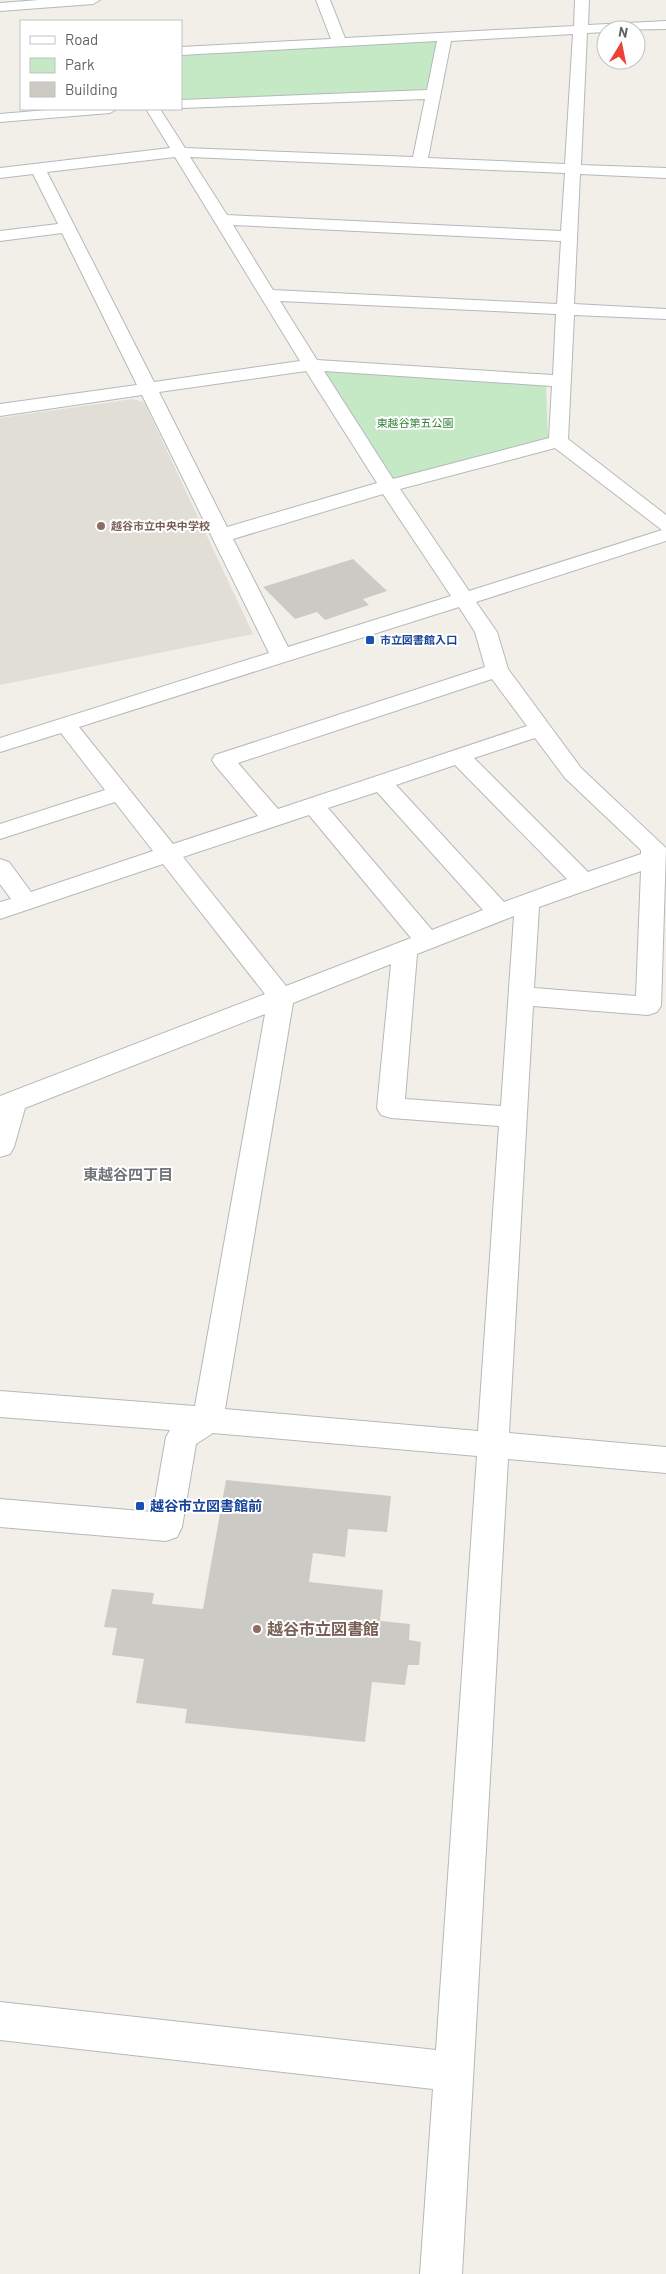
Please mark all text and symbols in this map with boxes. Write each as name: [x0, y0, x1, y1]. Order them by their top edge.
legend: [20, 20, 182, 110]
north arrow: [596, 20, 646, 70]
text: N: [617, 23, 629, 41]
text: Road: [65, 30, 98, 48]
text: Park: [65, 55, 95, 73]
text: Building: [65, 80, 118, 98]
park label: 東越谷第五公園: [377, 416, 454, 429]
place label: 越谷市立中央中学校: [111, 519, 210, 532]
marker: 越谷市立中央中学校: [95, 520, 107, 532]
place label: 市立図書館入口: [380, 633, 457, 646]
marker: 市立図書館入口: [364, 634, 376, 646]
district label: 東越谷四丁目: [83, 1165, 173, 1183]
place label: 越谷市立図書館前: [150, 1497, 262, 1514]
marker: 越谷市立図書館前: [134, 1500, 146, 1512]
place label: 越谷市立図書館: [267, 1619, 379, 1638]
marker: 越谷市立図書館: [251, 1623, 263, 1635]

